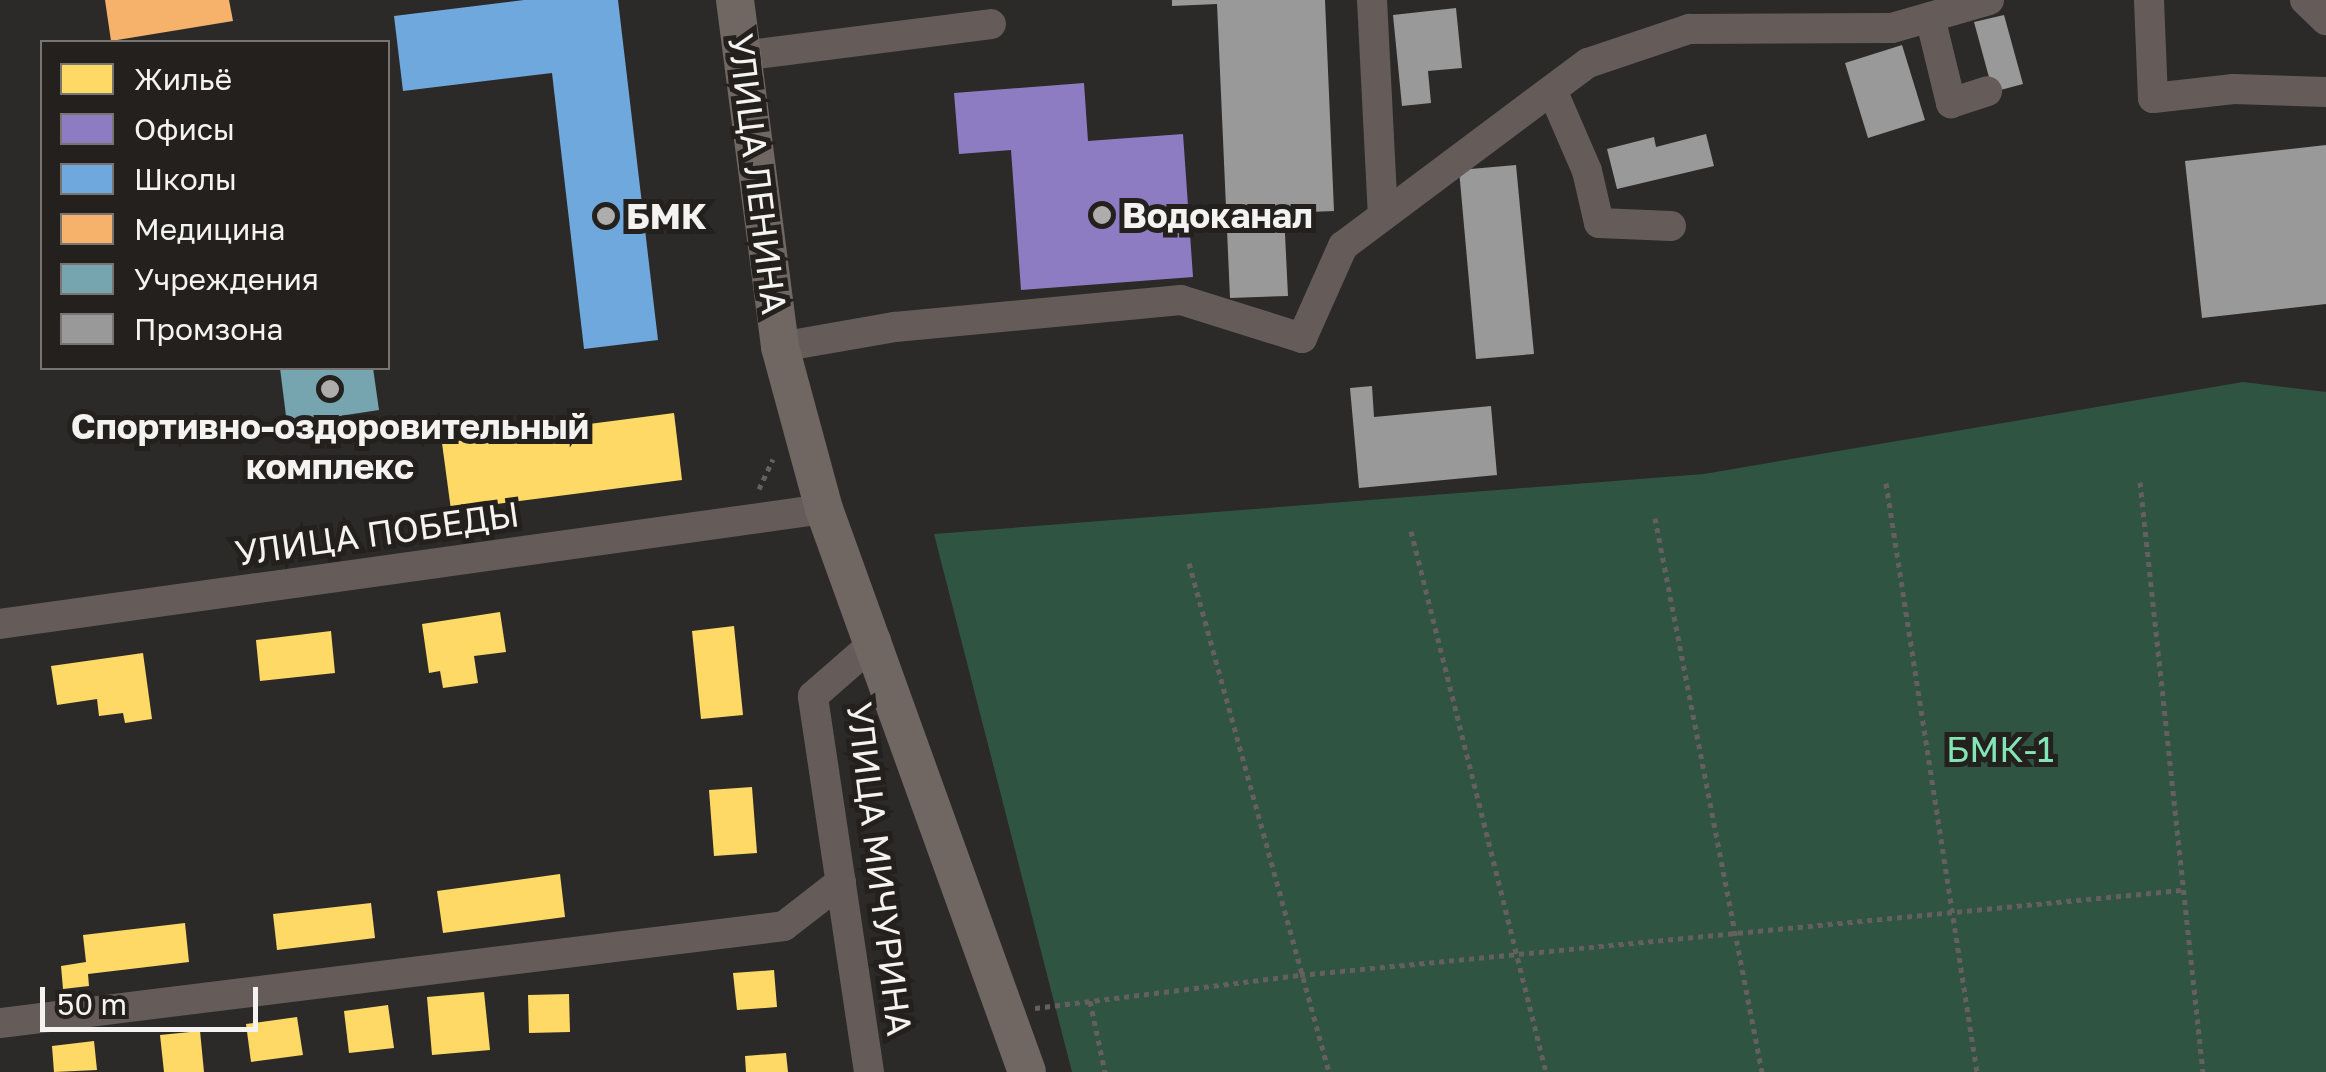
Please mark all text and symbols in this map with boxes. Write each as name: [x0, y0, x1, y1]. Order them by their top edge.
street label: УЛИЦА ЛЕНИНА: [720, 31, 796, 317]
legend: [40, 40, 390, 370]
text: Жильё: [134, 61, 232, 97]
text: Офисы: [134, 111, 235, 147]
text: Школы: [134, 161, 237, 197]
place label: Водоканал: [1122, 194, 1313, 236]
place label: БМК: [626, 195, 707, 237]
marker: Водоканал: [1091, 204, 1113, 226]
marker: БМК: [595, 205, 617, 227]
text: Медицина: [134, 211, 286, 247]
text: Учреждения: [134, 261, 319, 297]
text: Промзона: [134, 311, 284, 347]
marker: Спортивно-оздоровительный комплекс: [319, 378, 341, 400]
place label: Спортивно-оздоровительный комплекс: [71, 405, 589, 487]
street label: УЛИЦА ПОБЕДЫ: [232, 492, 522, 574]
street label: УЛИЦА МИЧУРИНА: [839, 700, 921, 1038]
park label: БМК-1: [1946, 728, 2054, 770]
scale bar: [45, 967, 262, 1029]
text: 50 m: [57, 986, 127, 1022]

